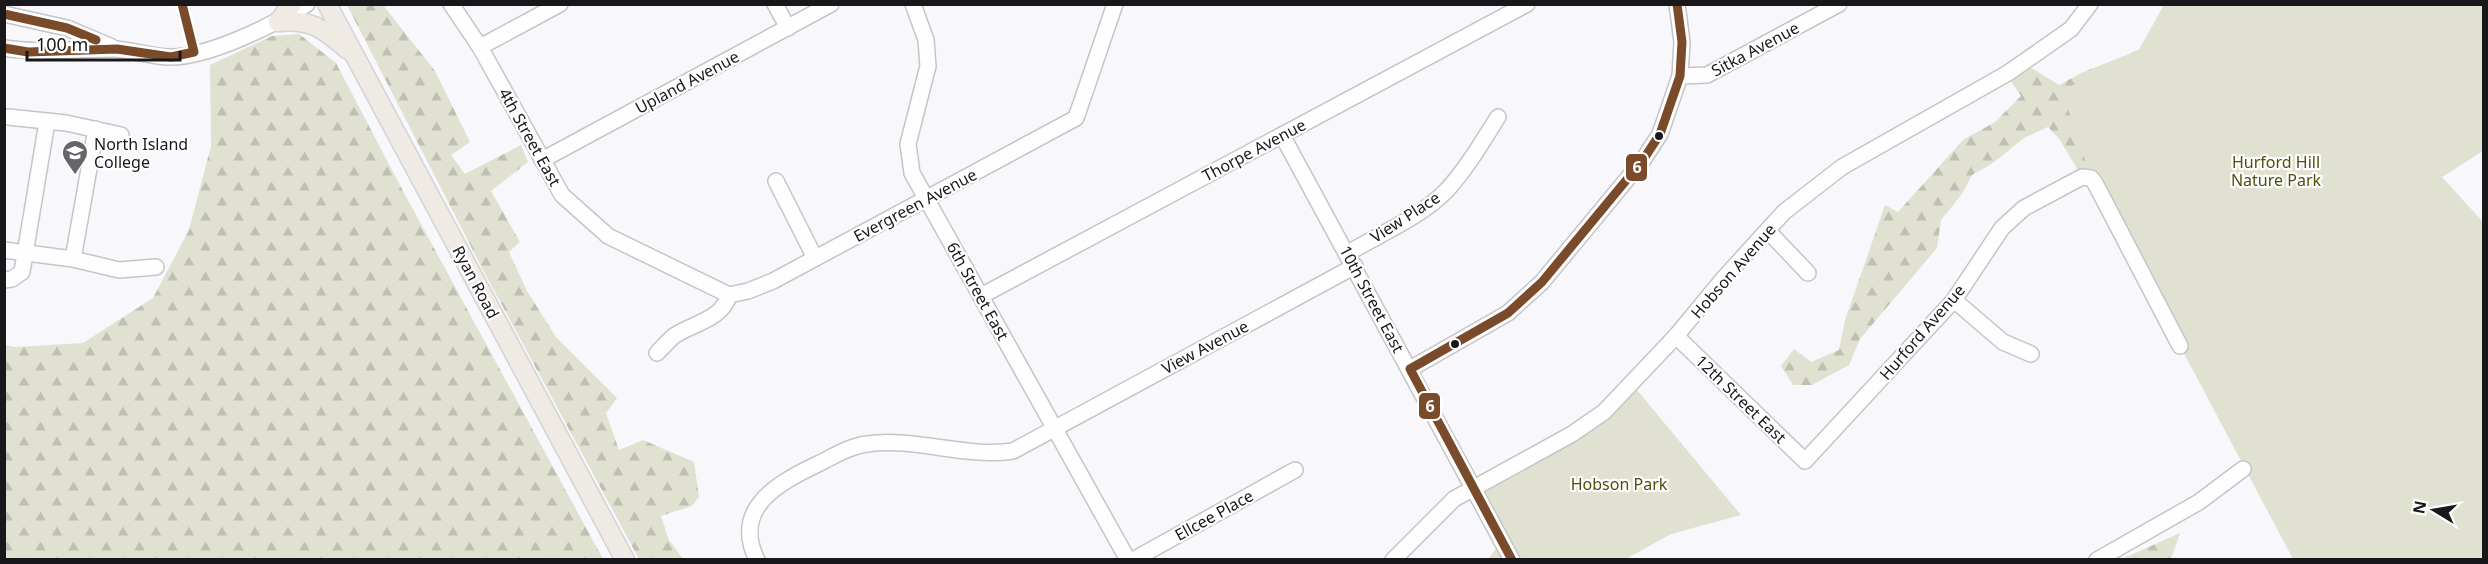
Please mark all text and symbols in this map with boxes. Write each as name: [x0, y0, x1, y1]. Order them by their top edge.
street label: Sitka Avenue: [1707, 17, 1803, 81]
scale bar: [27, 24, 180, 62]
text: 100 m: [36, 32, 88, 56]
street label: Upland Avenue: [631, 45, 743, 119]
street label: 4th Street East: [494, 84, 566, 190]
street label: Thorpe Avenue: [1198, 113, 1310, 187]
unlabelled marker: [1653, 130, 1665, 142]
place label: North Island College: [94, 133, 188, 173]
school or university icon: North Island College: [60, 138, 90, 176]
park label: Hurford Hill Nature Park: [2231, 151, 2321, 191]
line badge: 6: [1625, 153, 1648, 182]
text: 6: [1632, 156, 1642, 178]
street label: Evergreen Avenue: [849, 163, 981, 247]
street label: View Place: [1366, 186, 1444, 248]
street label: Hobson Avenue: [1686, 219, 1780, 323]
street label: 6th Street East: [942, 238, 1014, 344]
street label: Ryan Road: [448, 242, 504, 322]
street label: 10th Street East: [1335, 242, 1410, 357]
street label: Hurford Avenue: [1874, 279, 1970, 385]
street label: View Avenue: [1158, 315, 1252, 379]
unlabelled marker: [1449, 338, 1461, 350]
street label: 12th Street East: [1691, 350, 1791, 448]
line badge: 6: [1418, 392, 1441, 420]
text: 6: [1425, 395, 1435, 417]
park label: Hobson Park: [1571, 473, 1668, 495]
north arrow: [2404, 480, 2464, 540]
street label: Ellcee Place: [1171, 484, 1257, 546]
text: N: [2407, 499, 2431, 516]

